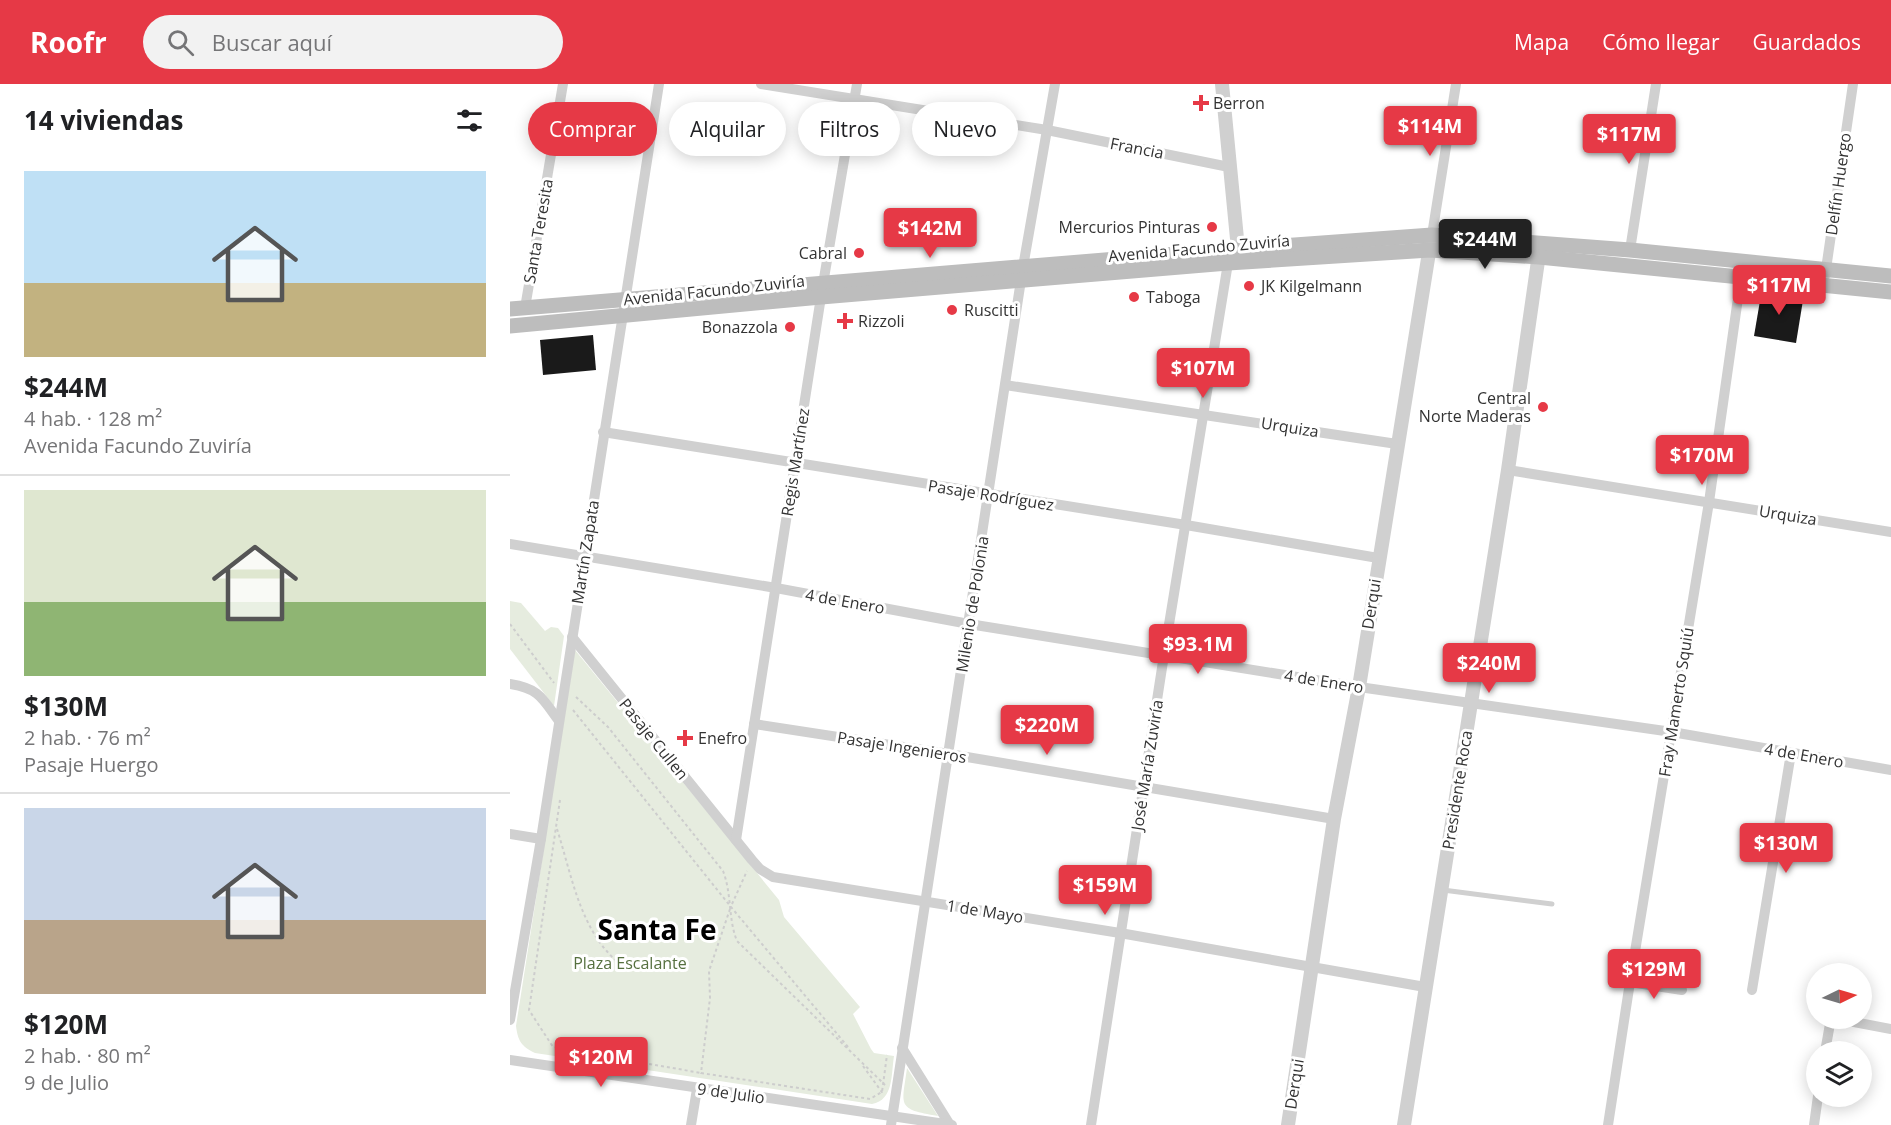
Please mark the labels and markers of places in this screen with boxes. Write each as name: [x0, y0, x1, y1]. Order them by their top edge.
place label: Berron: [1213, 92, 1265, 114]
marker: Berron: [1194, 96, 1208, 110]
pin: $114M: [1388, 106, 1472, 157]
pin: $117M: [1587, 114, 1671, 165]
pin: $142M: [888, 208, 972, 259]
place label: Mercurios Pinturas: [1059, 216, 1200, 238]
pin: $244M: [1443, 219, 1527, 270]
marker: Mercurios Pinturas: [1205, 220, 1219, 234]
place label: Cabral: [799, 242, 847, 264]
marker: Cabral: [852, 246, 866, 260]
pin: $117M: [1737, 265, 1821, 316]
place label: JK Kilgelmann: [1259, 275, 1362, 297]
marker: JK Kilgelmann: [1242, 279, 1256, 293]
place label: Taboga: [1146, 286, 1201, 308]
marker: Taboga: [1127, 290, 1141, 304]
place label: Ruscitti: [964, 299, 1018, 321]
marker: Ruscitti: [945, 303, 959, 317]
place label: Rizzoli: [858, 310, 905, 332]
marker: Rizzoli: [836, 312, 854, 330]
place label: Bonazzola: [702, 316, 778, 338]
marker: Bonazzola: [783, 320, 797, 334]
pin: $107M: [1161, 348, 1245, 399]
place label: Central Norte Maderas: [1419, 387, 1531, 427]
marker: Central Norte Maderas: [1536, 400, 1550, 414]
pin: $170M: [1660, 435, 1744, 486]
pin: $93.1M: [1149, 624, 1247, 675]
pin: $240M: [1447, 643, 1531, 694]
pin: $220M: [1005, 705, 1089, 756]
place label: Enefro: [698, 727, 747, 749]
marker: Enefro: [676, 729, 694, 747]
pin: $130M: [1744, 823, 1828, 874]
pin: $159M: [1063, 865, 1147, 916]
pin: $129M: [1612, 949, 1696, 1000]
pin: $120M: [559, 1037, 643, 1088]

